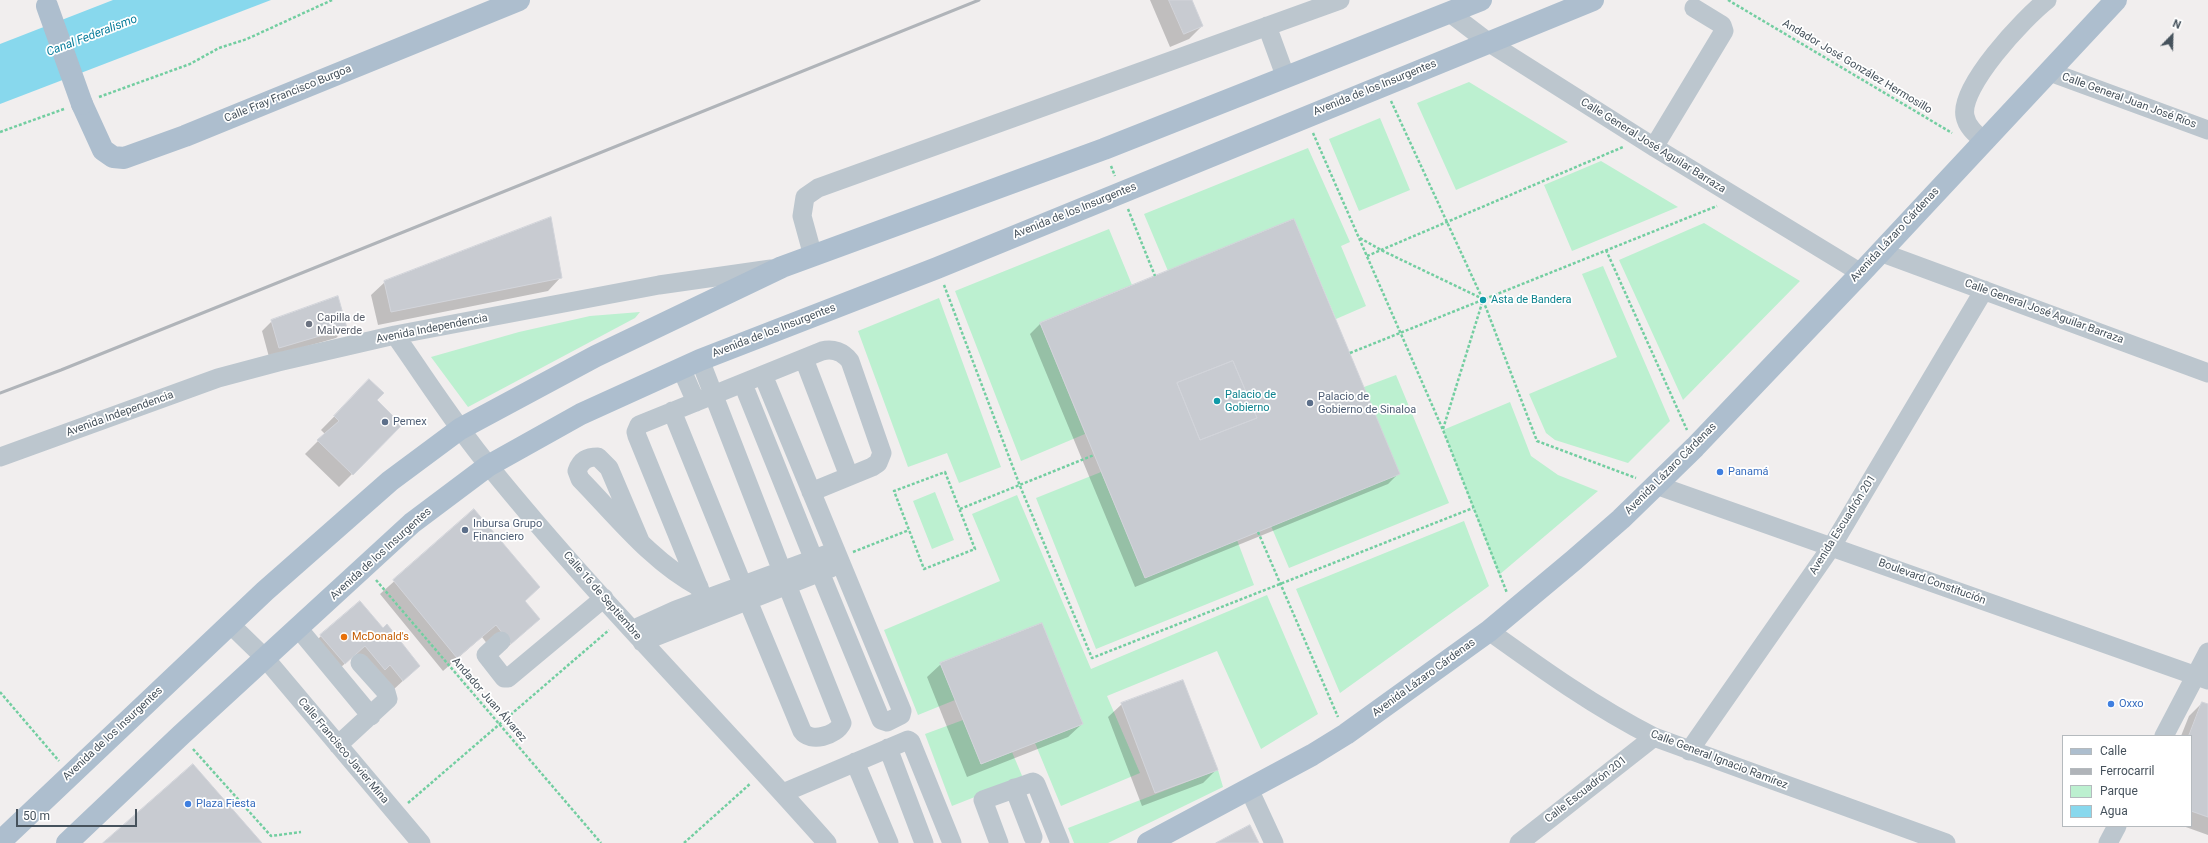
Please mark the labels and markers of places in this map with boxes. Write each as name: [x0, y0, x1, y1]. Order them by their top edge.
place label: Asta de Bandera: [1491, 293, 1571, 307]
marker: Asta de Bandera: [1478, 295, 1488, 305]
place label: Capilla de Malverde: [317, 311, 365, 337]
marker: Capilla de Malverde: [304, 319, 314, 329]
place label: Palacio de Gobierno: [1225, 388, 1276, 414]
place label: Palacio de Gobierno de Sinaloa: [1318, 390, 1416, 416]
marker: Palacio de Gobierno: [1212, 396, 1222, 406]
marker: Palacio de Gobierno de Sinaloa: [1305, 398, 1315, 408]
place label: Pemex: [393, 415, 427, 429]
marker: Pemex: [380, 417, 390, 427]
place label: Panamá: [1728, 465, 1769, 479]
marker: Panamá: [1715, 467, 1725, 477]
place label: Inbursa Grupo Financiero: [473, 517, 542, 543]
marker: Inbursa Grupo Financiero: [460, 525, 470, 535]
place label: McDonald's: [352, 630, 409, 644]
marker: McDonald's: [339, 632, 349, 642]
place label: Oxxo: [2119, 697, 2144, 711]
marker: Oxxo: [2106, 699, 2116, 709]
place label: Plaza Fiesta: [196, 797, 256, 811]
marker: Plaza Fiesta: [183, 799, 193, 809]

